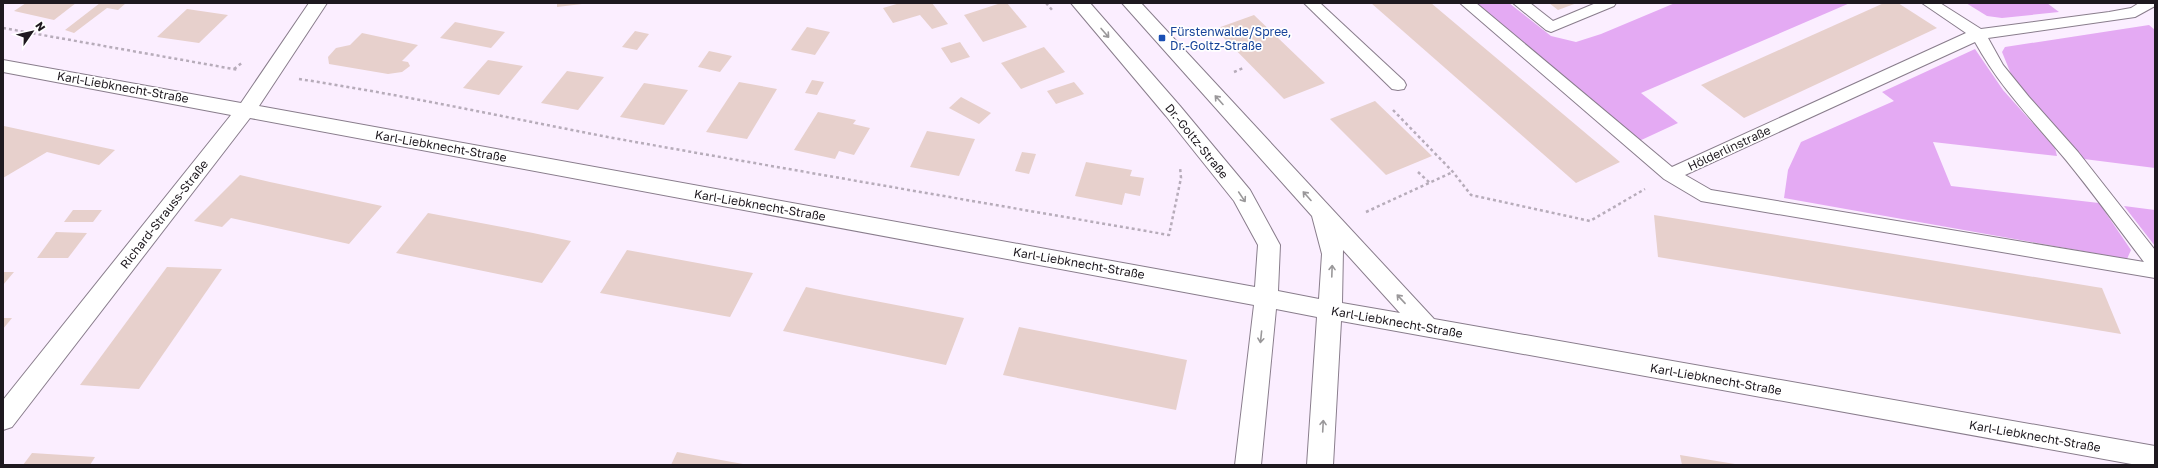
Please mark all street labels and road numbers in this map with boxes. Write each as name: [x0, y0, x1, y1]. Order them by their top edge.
street label: Karl-Liebknecht-Straße: [56, 68, 190, 106]
street label: Dr.-Goltz-Straße: [1162, 101, 1232, 182]
street label: Hölderlinstraße: [1685, 122, 1773, 174]
street label: Karl-Liebknecht-Straße: [374, 127, 508, 165]
street label: Richard-Strauss-Straße: [117, 156, 211, 271]
street label: Karl-Liebknecht-Straße: [693, 186, 827, 224]
street label: Karl-Liebknecht-Straße: [1012, 244, 1146, 282]
street label: Karl-Liebknecht-Straße: [1330, 303, 1464, 341]
street label: Karl-Liebknecht-Straße: [1649, 360, 1783, 398]
street label: Karl-Liebknecht-Straße: [1968, 417, 2102, 455]

